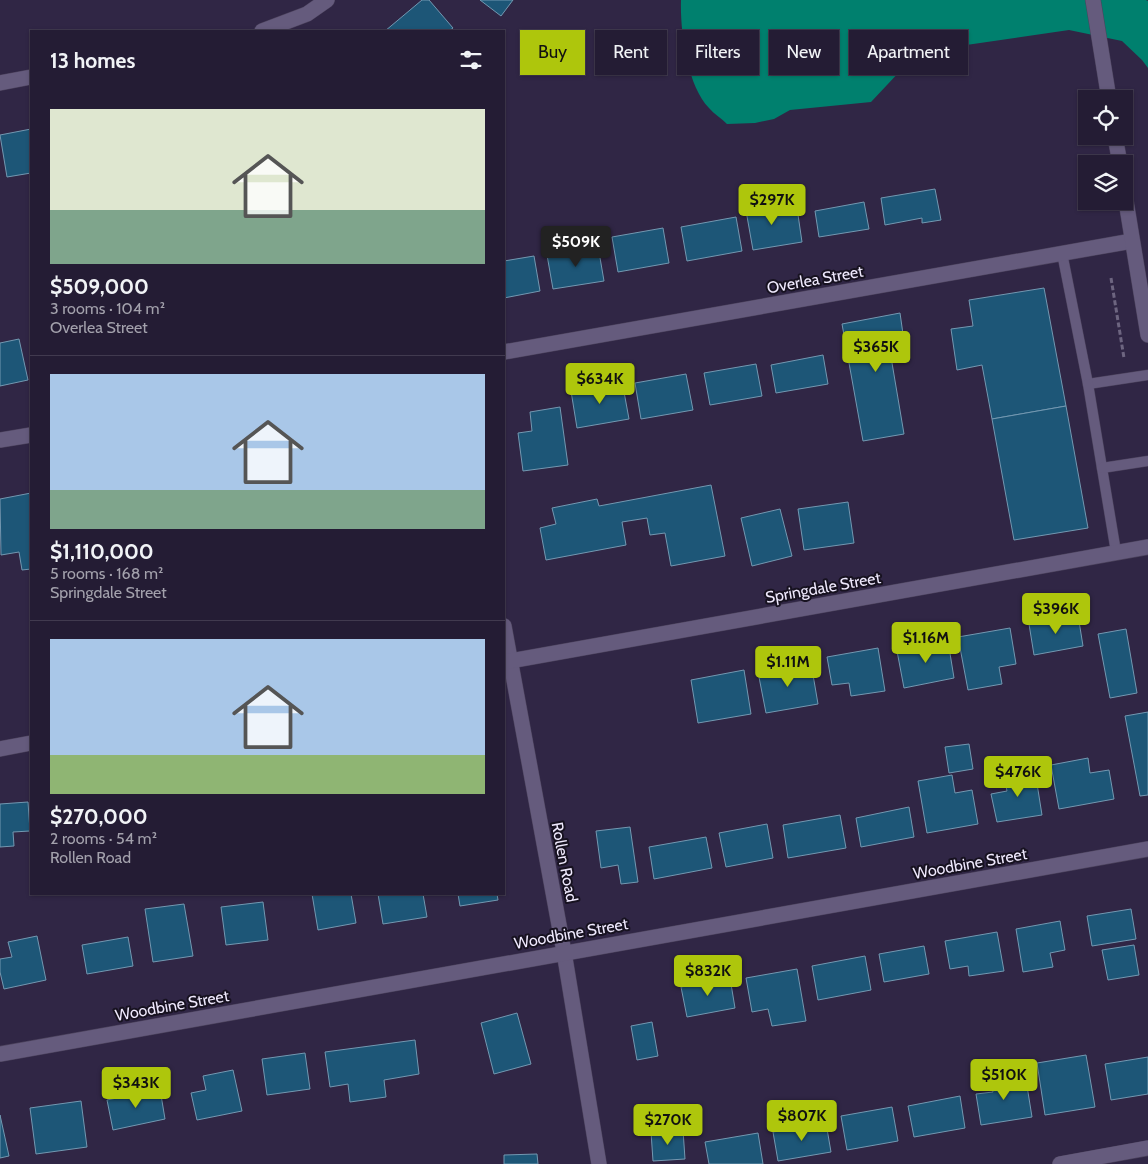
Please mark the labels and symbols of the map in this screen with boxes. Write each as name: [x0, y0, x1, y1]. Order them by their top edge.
pin: $297K: [737, 184, 807, 226]
pin: $509K: [541, 226, 611, 268]
street label: Overlea Street: [765, 262, 865, 297]
pin: $365K: [841, 330, 911, 373]
pin: $634K: [565, 362, 635, 405]
street label: Springdale Street: [764, 568, 883, 607]
pin: $396K: [1021, 592, 1091, 635]
pin: $1.16M: [885, 622, 967, 664]
pin: $1.11M: [747, 646, 829, 688]
pin: $476K: [983, 756, 1053, 798]
street label: Rollen Road: [547, 820, 582, 904]
street label: Woodbine Street: [912, 844, 1029, 883]
street label: Woodbine Street: [513, 914, 630, 953]
pin: $832K: [673, 954, 743, 997]
street label: Woodbine Street: [114, 986, 231, 1025]
pin: $510K: [969, 1058, 1039, 1101]
pin: $343K: [101, 1066, 171, 1109]
pin: $807K: [767, 1100, 837, 1142]
pin: $270K: [633, 1104, 703, 1146]

